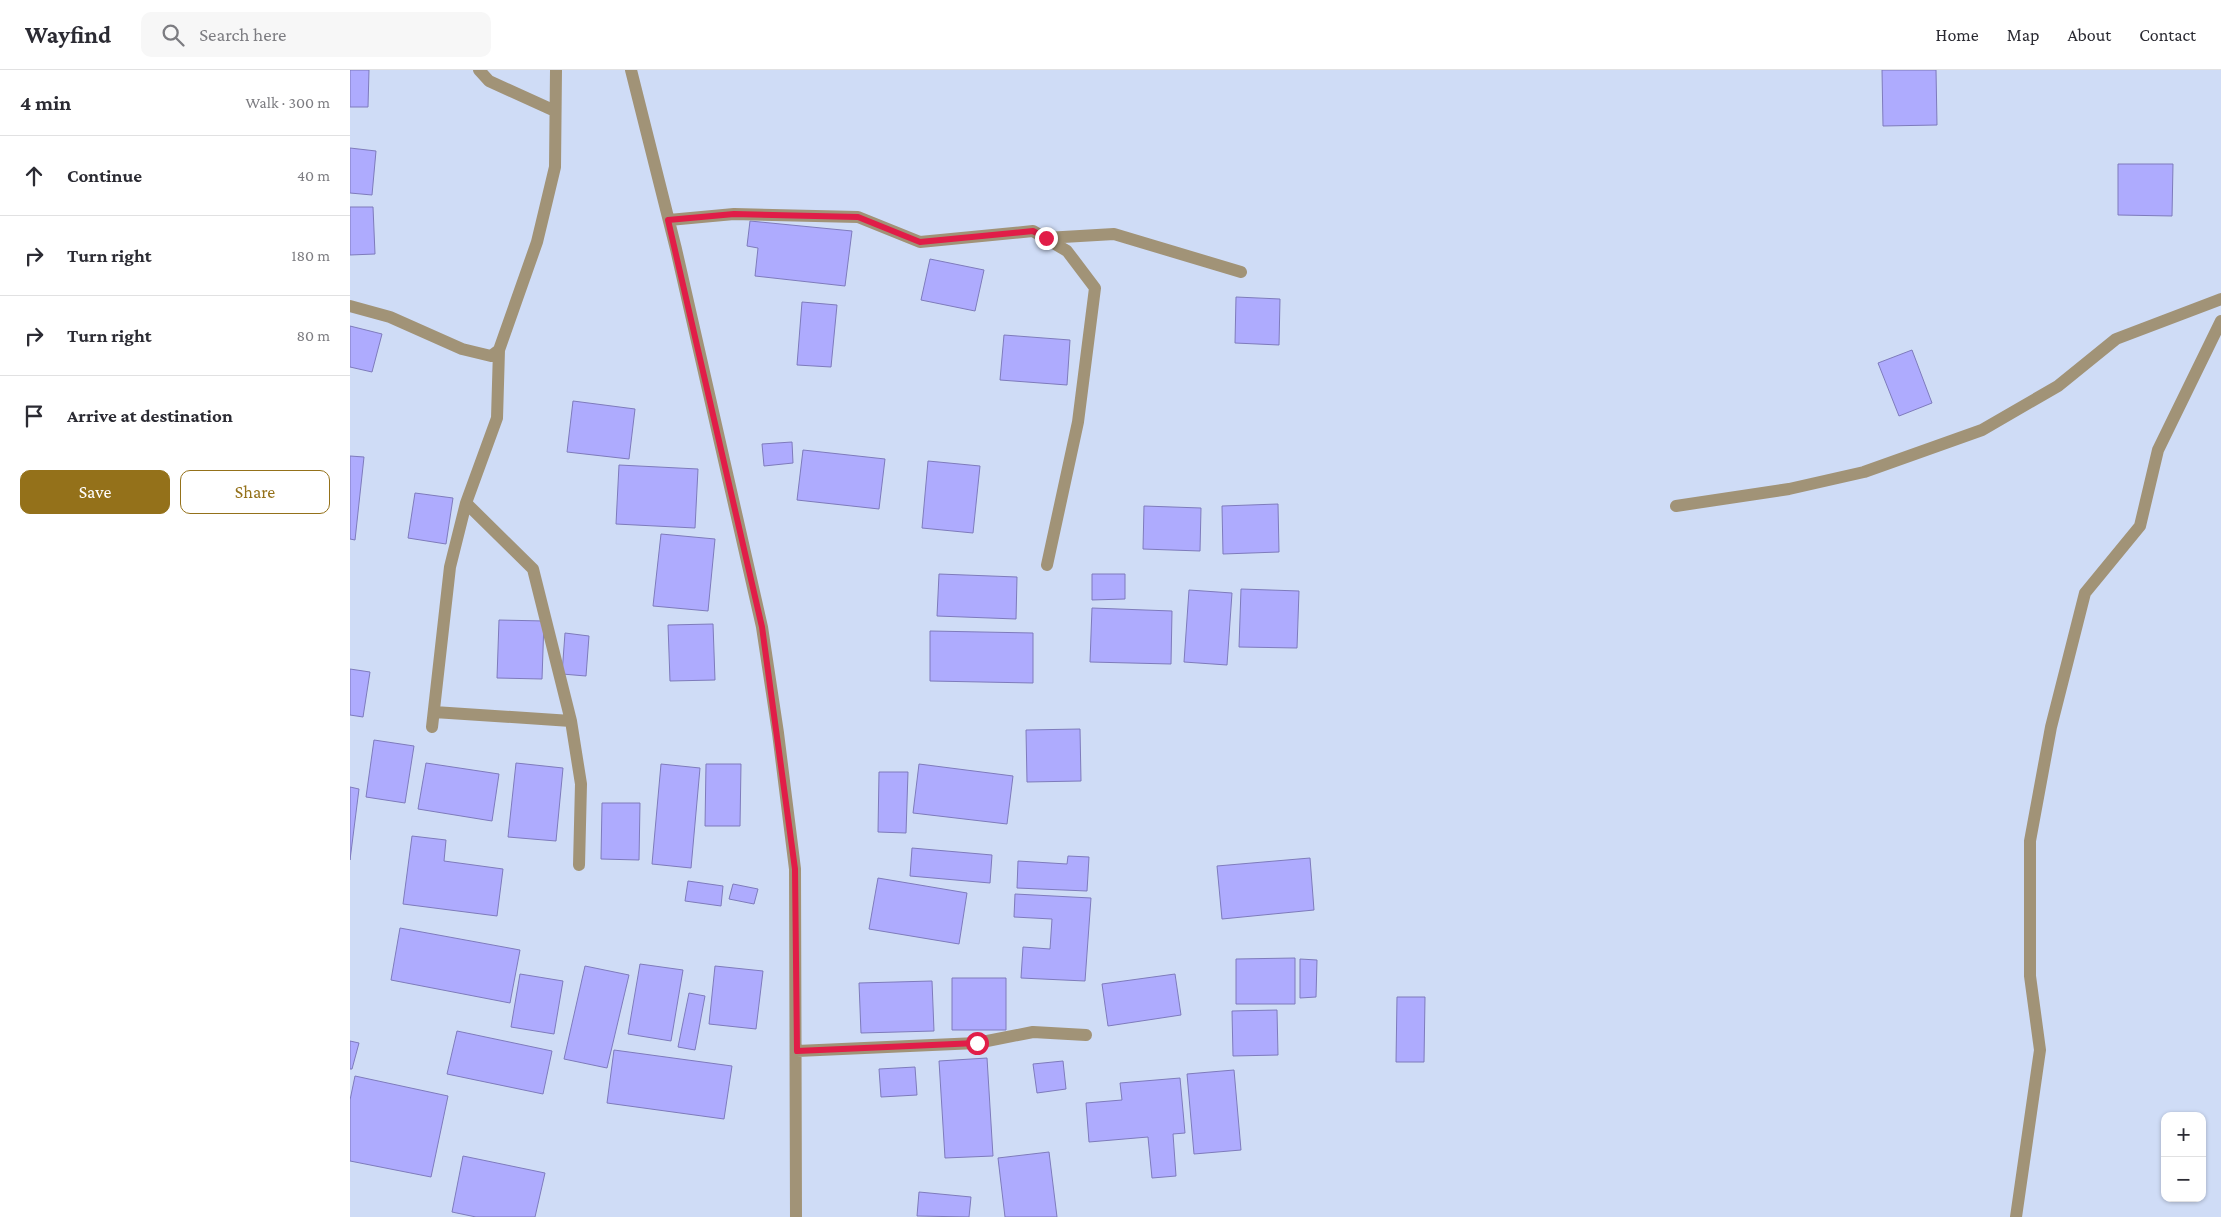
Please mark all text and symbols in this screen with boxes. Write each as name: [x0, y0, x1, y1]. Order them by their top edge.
search box: [141, 12, 491, 57]
text: Wayfind: [25, 21, 111, 48]
icon: search: [159, 21, 187, 49]
text: Search here: [199, 24, 286, 45]
text: Home: [1936, 25, 1979, 45]
text: Map: [2007, 25, 2039, 45]
text: About: [2067, 25, 2111, 45]
text: Contact: [2139, 25, 2196, 45]
text: 4 min: [20, 91, 71, 115]
text: Walk · 300 m: [245, 94, 330, 111]
icon: ahead: [20, 162, 48, 190]
text: Continue: [67, 165, 142, 186]
text: 40 m: [297, 167, 330, 184]
route end: [1035, 227, 1058, 250]
icon: right: [20, 242, 48, 270]
text: Turn right: [67, 245, 152, 266]
text: 180 m: [291, 247, 330, 264]
icon: right: [20, 322, 48, 350]
text: Turn right: [67, 325, 152, 346]
text: 80 m: [296, 327, 330, 344]
icon: arrive: [20, 402, 48, 430]
text: Arrive at destination: [67, 405, 233, 426]
button: Save: [20, 470, 170, 514]
button: Share: [180, 470, 330, 514]
route start: [966, 1032, 989, 1055]
map controls: [2161, 1112, 2206, 1202]
button: +: [2161, 1112, 2206, 1157]
button: −: [2161, 1157, 2206, 1202]

